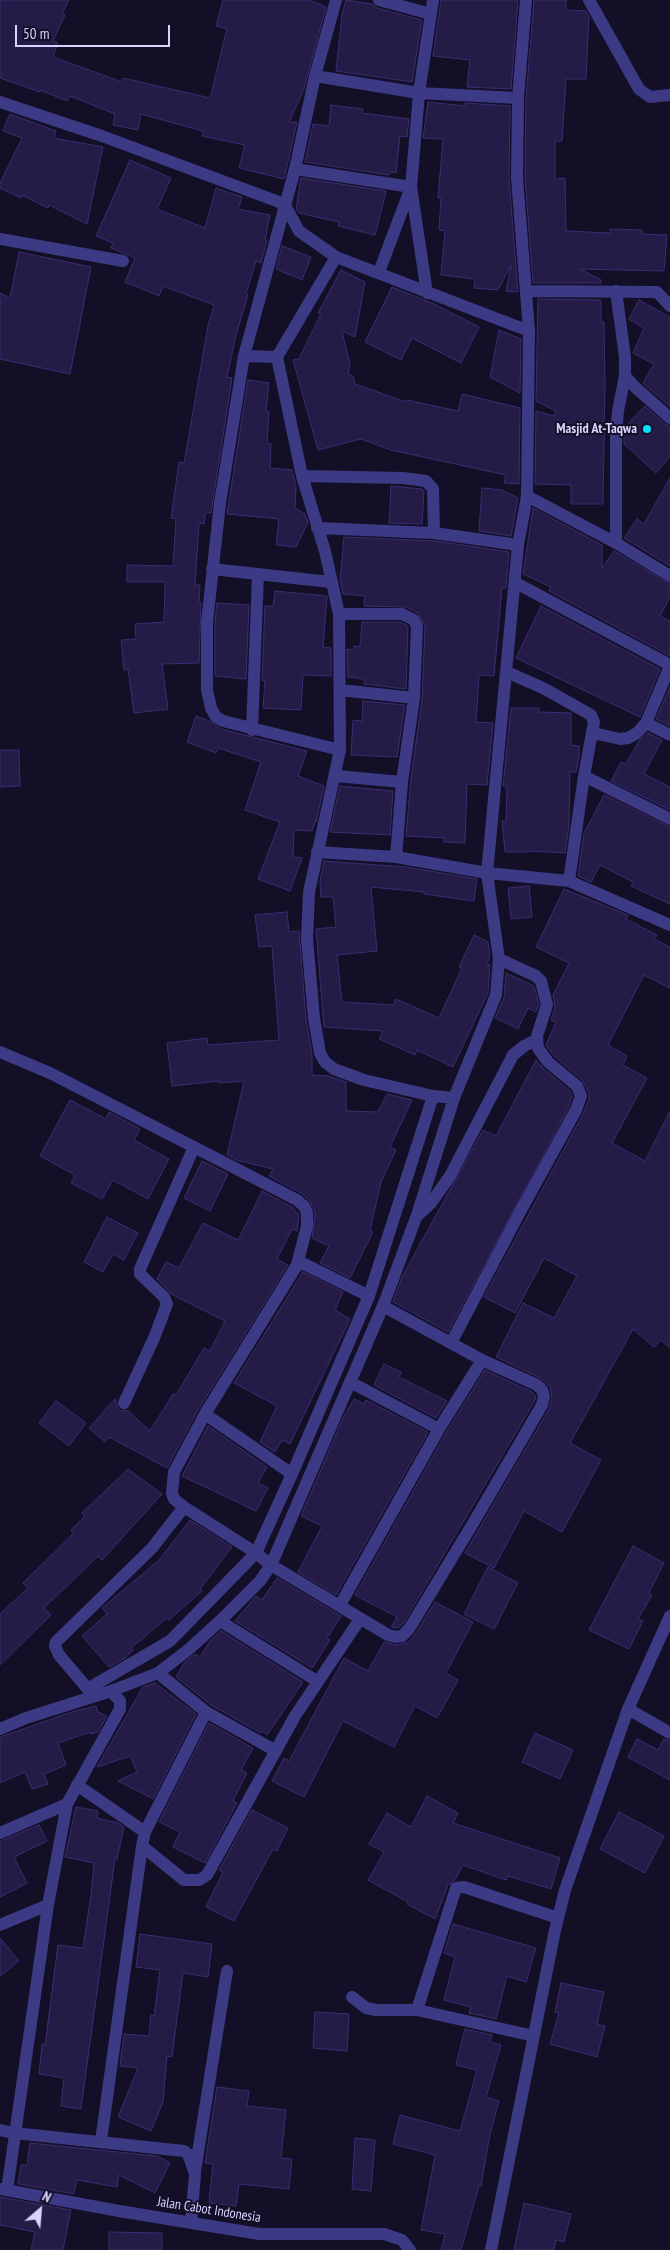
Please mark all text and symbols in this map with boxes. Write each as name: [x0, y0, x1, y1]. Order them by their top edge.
scale bar: [18, 15, 172, 47]
text: 50 m: [23, 24, 49, 43]
place label: Masjid At-Taqwa: [556, 421, 637, 437]
marker: Masjid At-Taqwa: [641, 423, 653, 435]
north arrow: [15, 2185, 65, 2235]
text: N: [39, 2187, 54, 2206]
street label: Jalan Cabot Indonesia: [156, 2194, 262, 2226]

